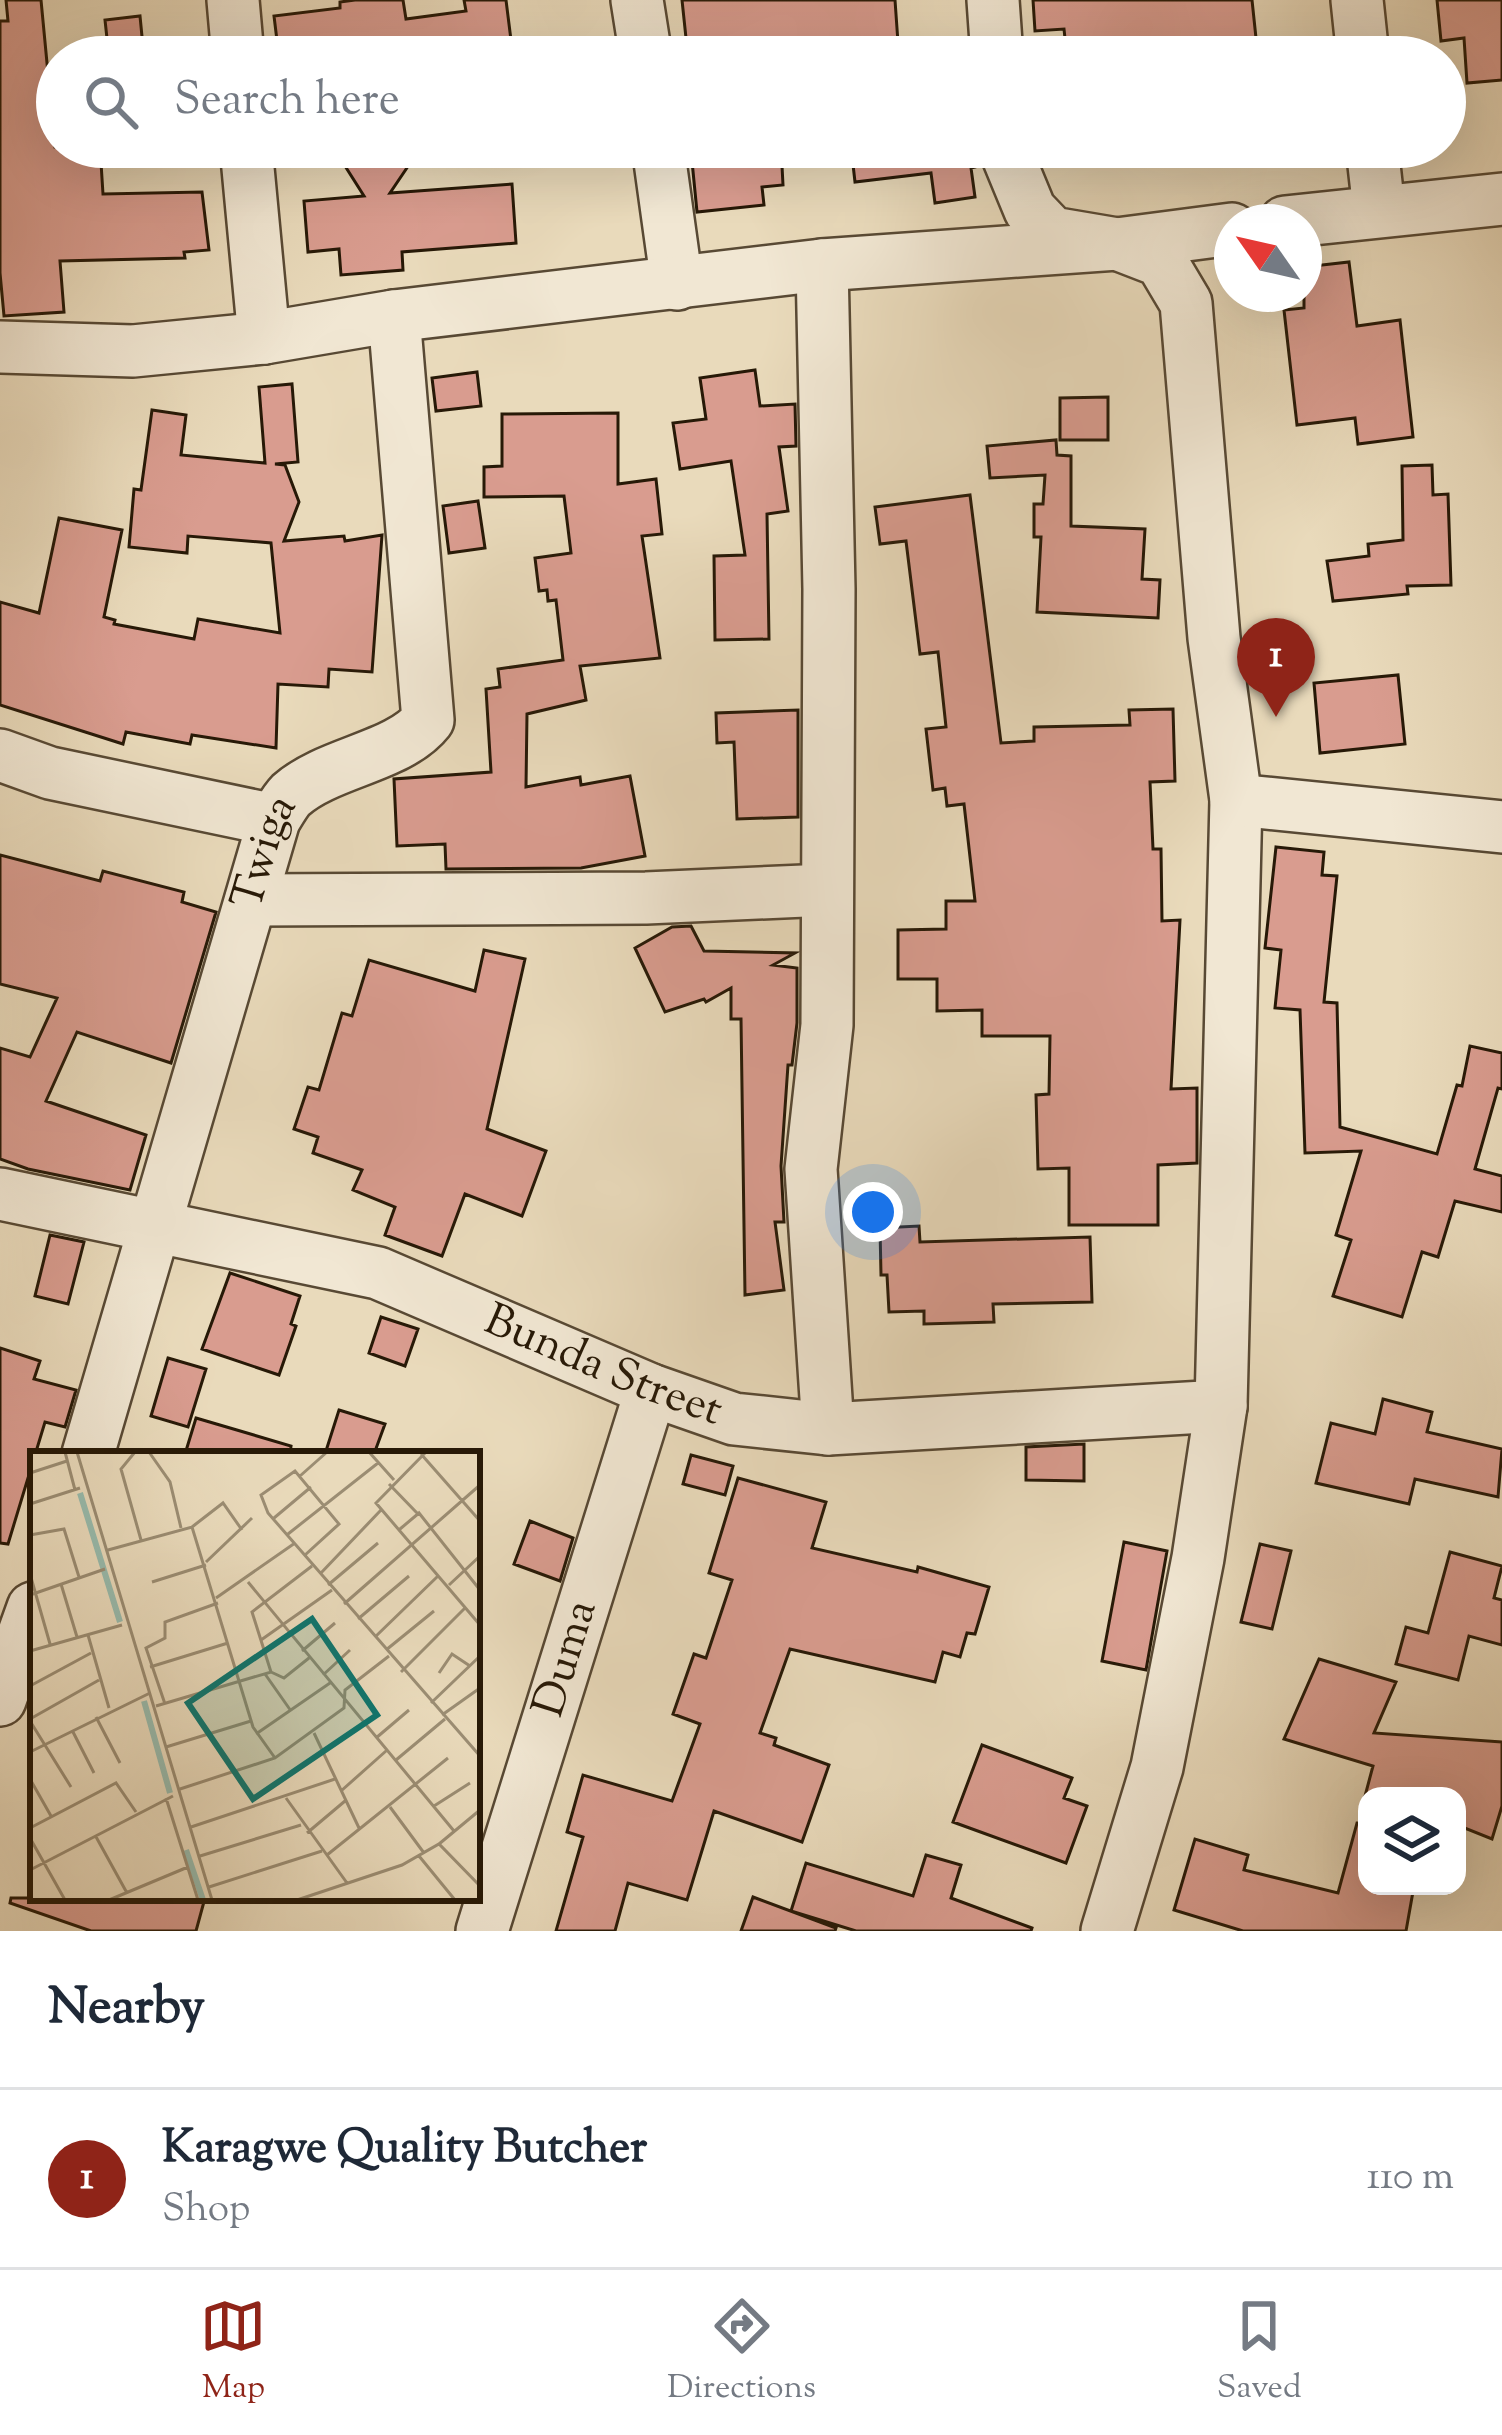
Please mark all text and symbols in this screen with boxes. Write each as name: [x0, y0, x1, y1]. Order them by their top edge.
search box: [36, 36, 1466, 168]
icon: search: [78, 69, 144, 135]
text: Search here: [174, 70, 400, 135]
north arrow: [1214, 204, 1322, 312]
pin: 1: [1237, 618, 1315, 717]
street label: Twiga: [217, 782, 314, 917]
your location: [843, 1182, 903, 1242]
street label: Bunda Street: [473, 1289, 731, 1445]
inset map: [30, 1451, 480, 1901]
street label: Duma: [518, 1592, 616, 1726]
map controls: [1358, 1787, 1466, 1895]
button: layers: [1358, 1787, 1466, 1895]
text: Nearby: [48, 1973, 205, 2046]
text: Karagwe Quality Butcher: [162, 2118, 647, 2183]
text: 1: [80, 2151, 94, 2207]
text: 110 m: [1367, 2151, 1454, 2207]
text: Shop: [162, 2183, 250, 2239]
tab: Map: [200, 2293, 266, 2413]
tab: Directions: [667, 2293, 816, 2413]
tab: Saved: [1217, 2293, 1302, 2413]

